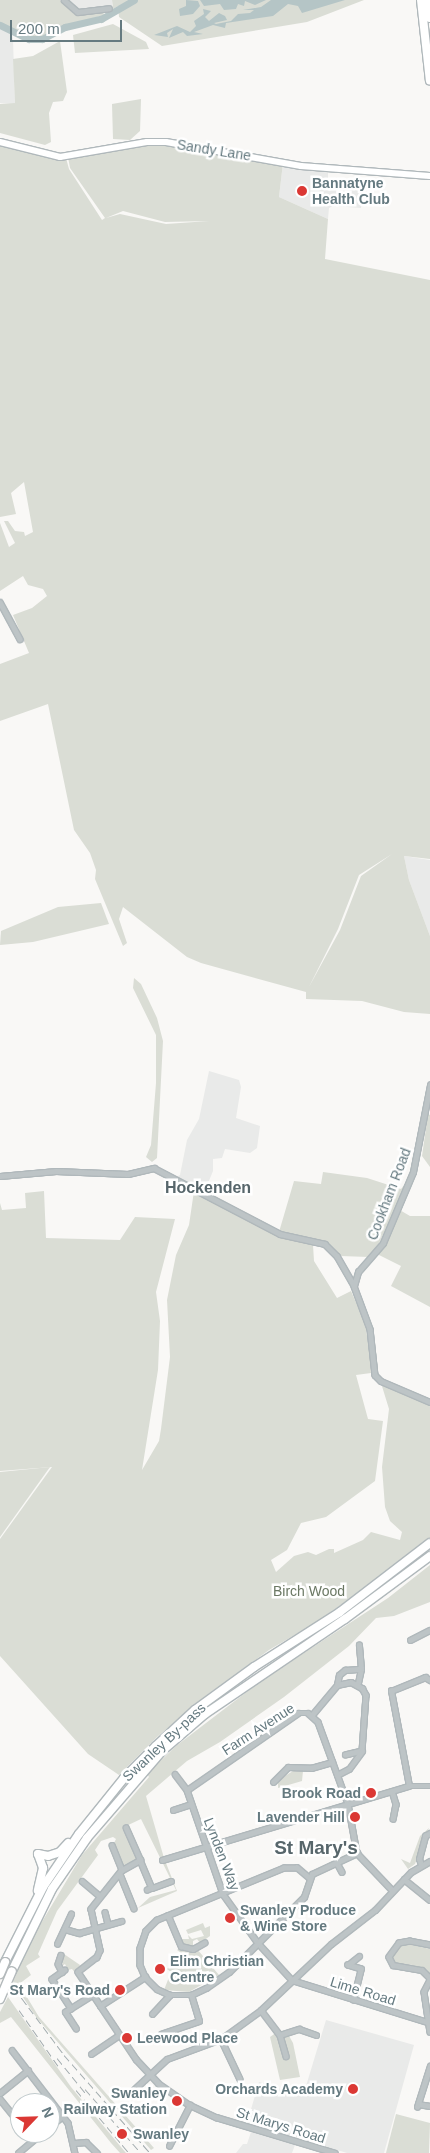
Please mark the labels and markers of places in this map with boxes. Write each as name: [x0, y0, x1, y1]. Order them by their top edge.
place label: Bannatyne Health Club: [312, 175, 390, 208]
marker: Bannatyne Health Club: [296, 185, 308, 197]
place label: Brook Road: [282, 1785, 361, 1801]
marker: Brook Road: [365, 1787, 377, 1799]
place label: Lavender Hill: [257, 1809, 345, 1825]
marker: Lavender Hill: [349, 1811, 361, 1823]
place label: Swanley Produce & Wine Store: [240, 1902, 356, 1934]
marker: Swanley Produce & Wine Store: [224, 1912, 236, 1924]
place label: Elim Christian Centre: [170, 1953, 264, 1985]
marker: Elim Christian Centre: [154, 1963, 166, 1975]
place label: St Mary's Road: [9, 1982, 110, 1998]
marker: St Mary's Road: [114, 1984, 126, 1996]
place label: Leewood Place: [137, 2030, 238, 2046]
marker: Leewood Place: [121, 2032, 133, 2044]
place label: Orchards Academy: [215, 2081, 343, 2097]
marker: Orchards Academy: [347, 2083, 359, 2095]
place label: Swanley Railway Station: [64, 2085, 167, 2118]
marker: Swanley Railway Station: [171, 2095, 183, 2107]
place label: Swanley: [133, 2126, 189, 2142]
marker: Swanley: [115, 2127, 129, 2141]

